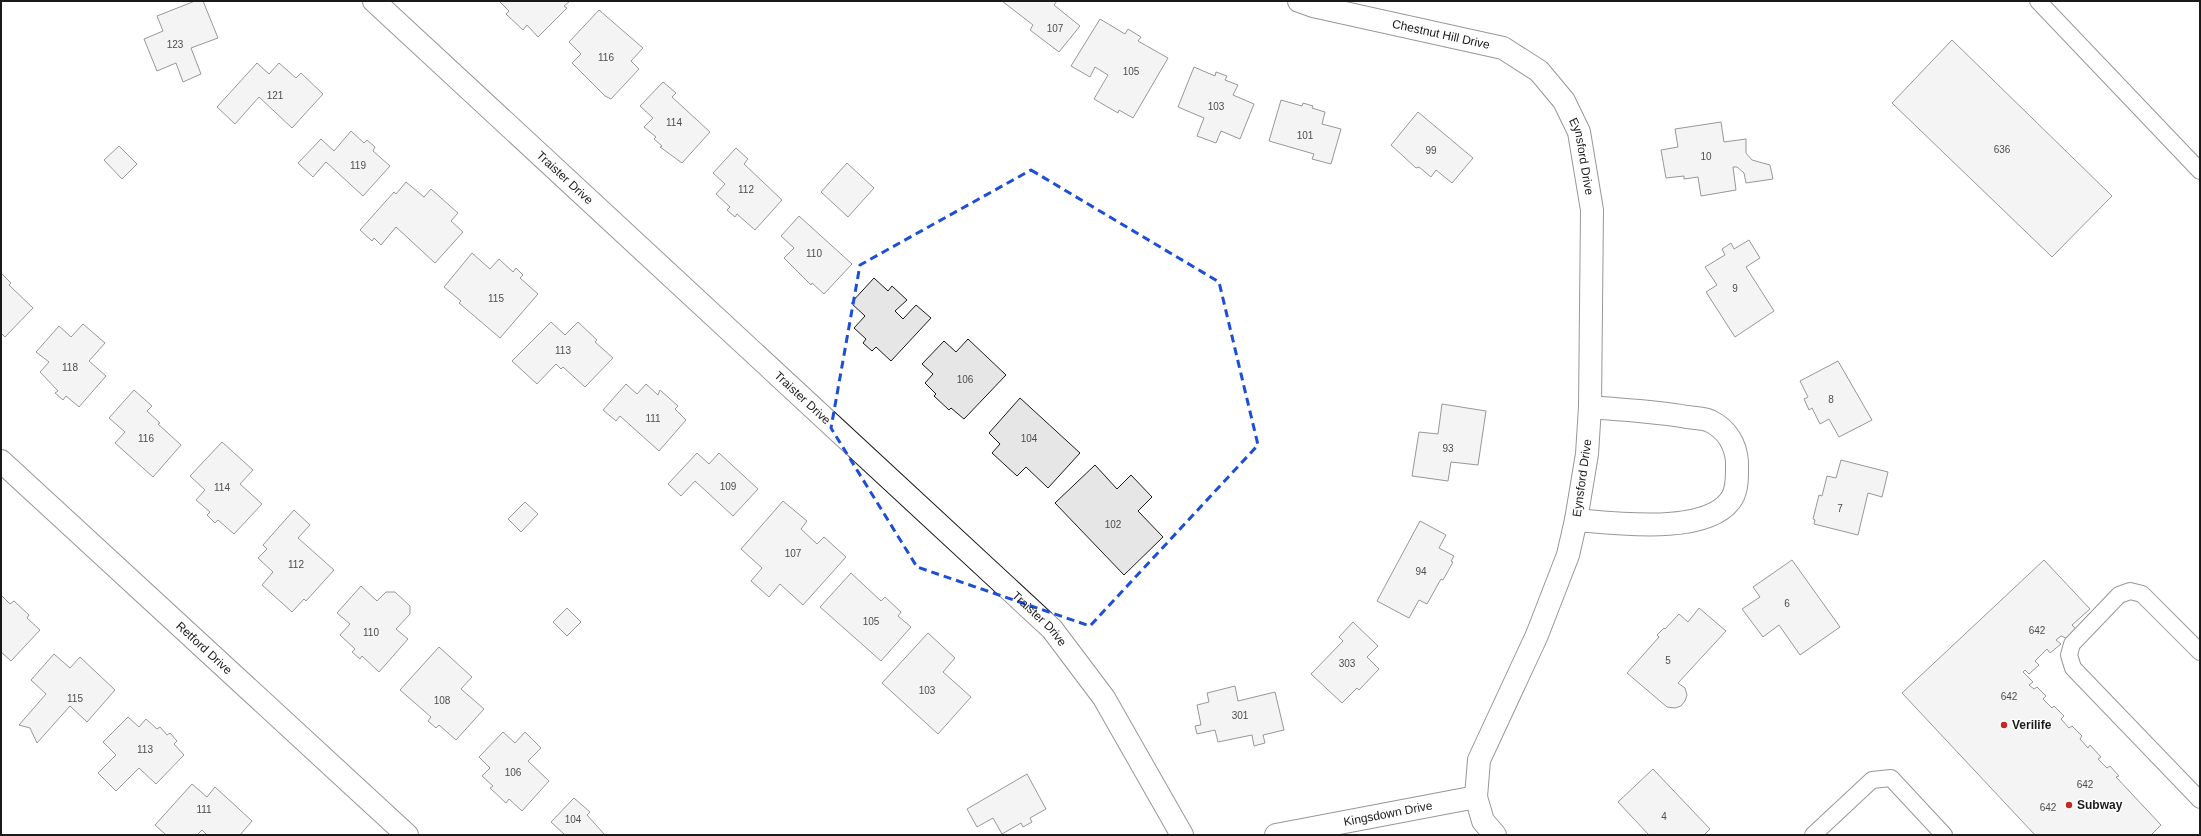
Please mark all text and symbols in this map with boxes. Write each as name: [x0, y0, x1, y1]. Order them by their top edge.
street label: Chestnut Hill Drive: [1391, 17, 1491, 52]
house number: 107: [1047, 23, 1064, 34]
house number: 123: [167, 39, 184, 50]
house number: 116: [598, 52, 614, 63]
house number: 105: [1123, 66, 1140, 77]
house number: 121: [267, 90, 284, 101]
house number: 103: [1208, 101, 1225, 112]
street label: Eynsford Drive: [1566, 115, 1596, 196]
house number: 114: [666, 117, 682, 128]
house number: 101: [1297, 130, 1314, 141]
house number: 636: [1994, 144, 2011, 155]
house number: 99: [1425, 145, 1437, 156]
street label: Traister Drive: [534, 148, 596, 207]
house number: 10: [1700, 151, 1712, 162]
house number: 119: [350, 160, 366, 171]
house number: 112: [738, 184, 754, 195]
house number: 110: [806, 248, 822, 259]
house number: 9: [1732, 283, 1738, 294]
house number: 115: [488, 293, 504, 304]
house number: 113: [555, 345, 571, 356]
house number: 118: [62, 362, 78, 373]
street label: Traister Drive: [771, 368, 834, 428]
house number: 106: [957, 374, 974, 385]
house number: 8: [1828, 394, 1834, 405]
house number: 111: [645, 413, 661, 424]
house number: 116: [138, 433, 154, 444]
house number: 104: [1021, 433, 1038, 444]
street label: Eynsford Drive: [1570, 438, 1594, 518]
house number: 93: [1442, 443, 1454, 454]
house number: 109: [720, 481, 737, 492]
house number: 114: [214, 482, 230, 493]
house number: 7: [1837, 503, 1843, 514]
house number: 102: [1105, 519, 1122, 530]
house number: 107: [785, 548, 802, 559]
house number: 112: [288, 559, 304, 570]
house number: 94: [1415, 566, 1427, 577]
street label: Traister Drive: [1009, 589, 1070, 649]
house number: 6: [1784, 598, 1790, 609]
house number: 105: [863, 616, 880, 627]
street label: Retford Drive: [173, 619, 235, 677]
house number: 642: [2029, 625, 2046, 636]
house number: 110: [363, 627, 379, 638]
house number: 5: [1665, 655, 1671, 666]
house number: 303: [1339, 658, 1356, 669]
house number: 103: [919, 685, 936, 696]
house number: 642: [2001, 691, 2018, 702]
house number: 115: [67, 693, 83, 704]
house number: 108: [434, 695, 451, 706]
house number: 301: [1232, 710, 1249, 721]
place label: Verilife: [2012, 718, 2052, 732]
marker: Verilife: [1999, 720, 2009, 730]
house number: 113: [137, 744, 153, 755]
house number: 106: [505, 767, 522, 778]
house number: 642: [2077, 779, 2094, 790]
street label: Kingsdown Drive: [1342, 798, 1434, 829]
place label: Subway: [2077, 798, 2123, 812]
marker: Subway: [2064, 800, 2074, 810]
house number: 642: [2040, 802, 2057, 813]
house number: 111: [196, 804, 212, 815]
house number: 4: [1661, 811, 1667, 822]
house number: 104: [565, 814, 582, 825]

